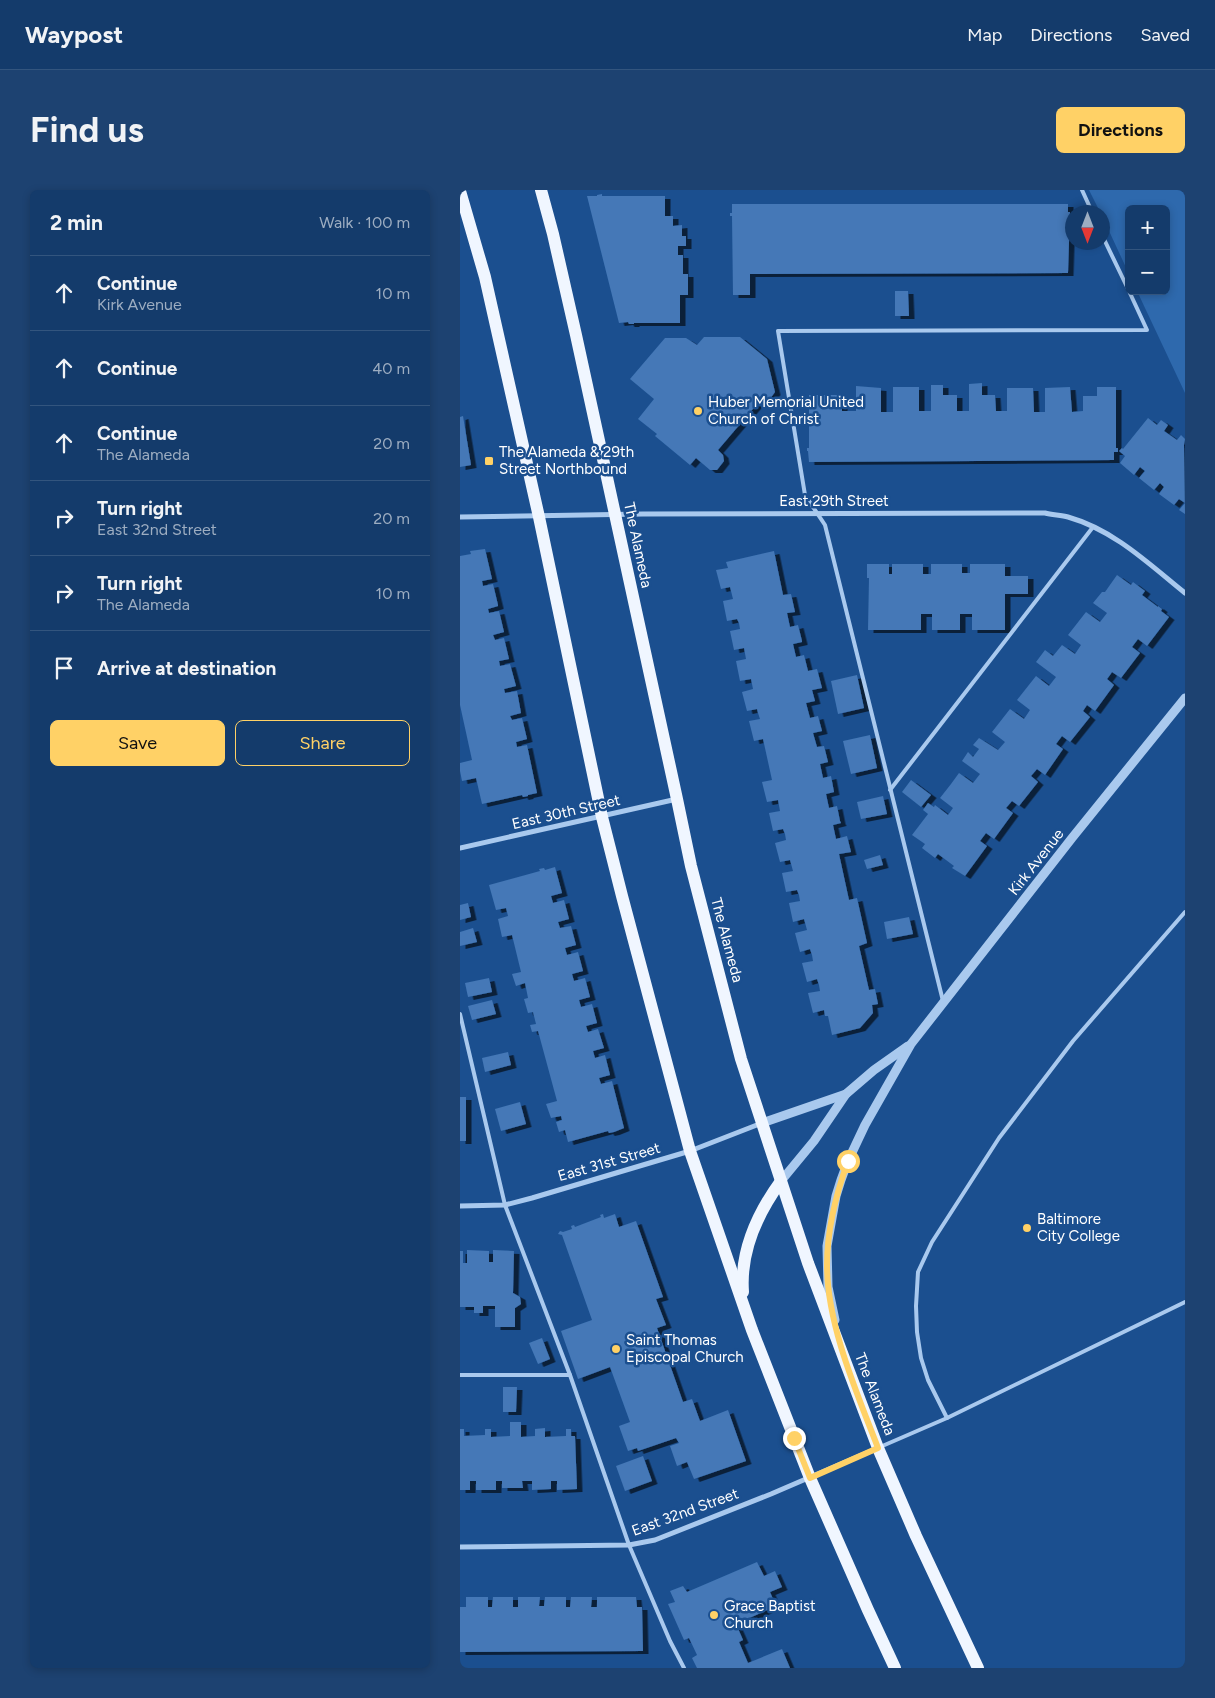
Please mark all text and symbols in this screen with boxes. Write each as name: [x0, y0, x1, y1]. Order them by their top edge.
text: Waypost: [25, 20, 123, 49]
text: Map: [967, 24, 1002, 46]
text: Directions: [1030, 24, 1112, 46]
text: Saved: [1140, 24, 1190, 46]
button: Directions: [1056, 107, 1185, 153]
text: Find us: [30, 109, 144, 151]
north arrow: [1065, 205, 1110, 250]
map controls: [1125, 205, 1170, 295]
button: +: [1125, 205, 1170, 250]
text: 2 min: [50, 210, 103, 235]
text: Walk · 100 m: [319, 213, 410, 232]
button: −: [1125, 250, 1170, 295]
text: Continue: [97, 272, 177, 295]
icon: ahead: [50, 279, 78, 307]
text: 10 m: [376, 284, 410, 303]
text: Kirk Avenue: [97, 295, 182, 314]
icon: ahead: [50, 354, 78, 382]
text: Continue: [97, 357, 177, 380]
text: 40 m: [372, 359, 410, 378]
place label: Huber Memorial United Church of Christ: [708, 393, 864, 428]
marker: Huber Memorial United Church of Christ: [692, 405, 704, 417]
text: Continue: [97, 422, 177, 445]
icon: ahead: [50, 429, 78, 457]
text: 20 m: [373, 434, 410, 453]
place label: The Alameda & 29th Street Northbound: [499, 443, 634, 478]
text: The Alameda: [97, 445, 190, 464]
marker: The Alameda & 29th Street Northbound: [483, 455, 495, 467]
street label: East 29th Street: [779, 492, 889, 510]
text: Turn right: [97, 497, 183, 520]
street label: The Alameda: [620, 501, 656, 589]
icon: right: [50, 504, 78, 532]
text: 20 m: [373, 509, 410, 528]
text: East 32nd Street: [97, 520, 217, 539]
text: Turn right: [97, 572, 183, 595]
icon: right: [50, 579, 78, 607]
text: 10 m: [376, 584, 410, 603]
text: The Alameda: [97, 595, 190, 614]
icon: arrive: [50, 654, 78, 682]
text: Arrive at destination: [97, 657, 276, 680]
button: Save: [50, 720, 225, 766]
button: Share: [235, 720, 410, 766]
street label: East 30th Street: [510, 791, 622, 833]
street label: Kirk Avenue: [1004, 825, 1068, 899]
street label: The Alameda: [707, 896, 747, 984]
street label: East 31st Street: [556, 1139, 663, 1185]
route start: [837, 1150, 860, 1173]
place label: Baltimore City College: [1037, 1210, 1120, 1245]
marker: Baltimore City College: [1021, 1222, 1033, 1234]
place label: Saint Thomas Episcopal Church: [626, 1331, 744, 1366]
marker: Saint Thomas Episcopal Church: [610, 1343, 622, 1355]
street label: The Alameda: [851, 1350, 899, 1438]
route end: [783, 1427, 806, 1450]
street label: East 32nd Street: [629, 1484, 741, 1540]
place label: Grace Baptist Church: [724, 1597, 816, 1632]
marker: Grace Baptist Church: [708, 1609, 720, 1621]

